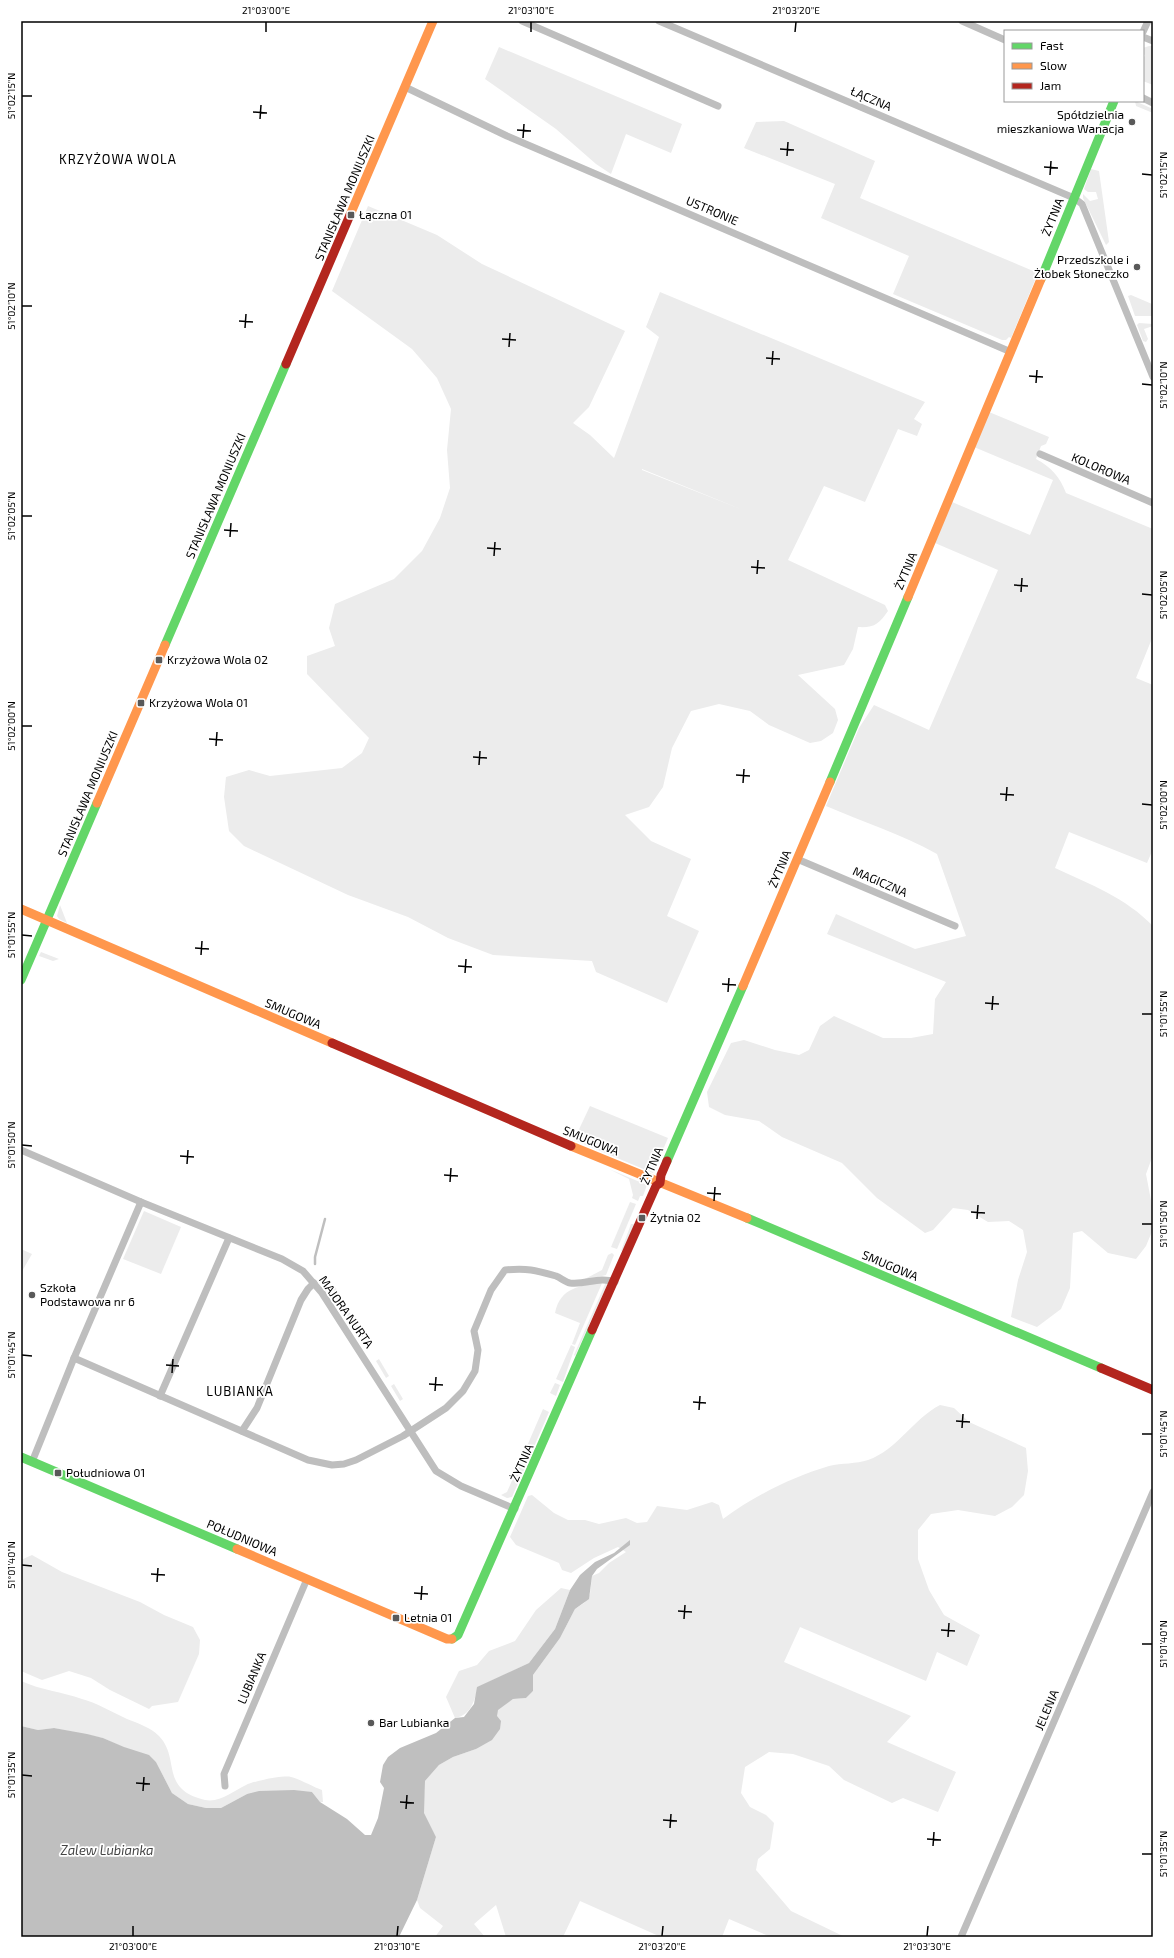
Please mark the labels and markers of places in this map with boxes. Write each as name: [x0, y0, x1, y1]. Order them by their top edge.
place label: Spółdzielnia mieszkaniowa Wanacja: [997, 107, 1124, 136]
marker: Spółdzielnia mieszkaniowa Wanacja: [1127, 117, 1137, 127]
place label: Łączna 01: [359, 207, 412, 221]
marker: Łączna 01: [346, 210, 356, 220]
place label: Przedszkole i Żłobek Słoneczko: [1034, 252, 1129, 280]
marker: Przedszkole i Żłobek Słoneczko: [1132, 262, 1142, 272]
place label: Krzyżowa Wola 02: [167, 652, 268, 666]
marker: Krzyżowa Wola 02: [154, 655, 164, 665]
place label: Krzyżowa Wola 01: [149, 695, 248, 709]
marker: Krzyżowa Wola 01: [136, 698, 146, 708]
place label: Żytnia 02: [650, 1210, 701, 1224]
marker: Żytnia 02: [637, 1213, 647, 1223]
place label: Szkoła Podstawowa nr 6: [40, 1280, 135, 1308]
marker: Szkoła Podstawowa nr 6: [27, 1290, 37, 1300]
place label: Południowa 01: [66, 1465, 145, 1479]
marker: Południowa 01: [53, 1468, 63, 1478]
place label: Letnia 01: [404, 1610, 452, 1624]
marker: Letnia 01: [391, 1613, 401, 1623]
place label: Bar Lubianka: [379, 1715, 449, 1729]
marker: Bar Lubianka: [366, 1718, 376, 1728]

